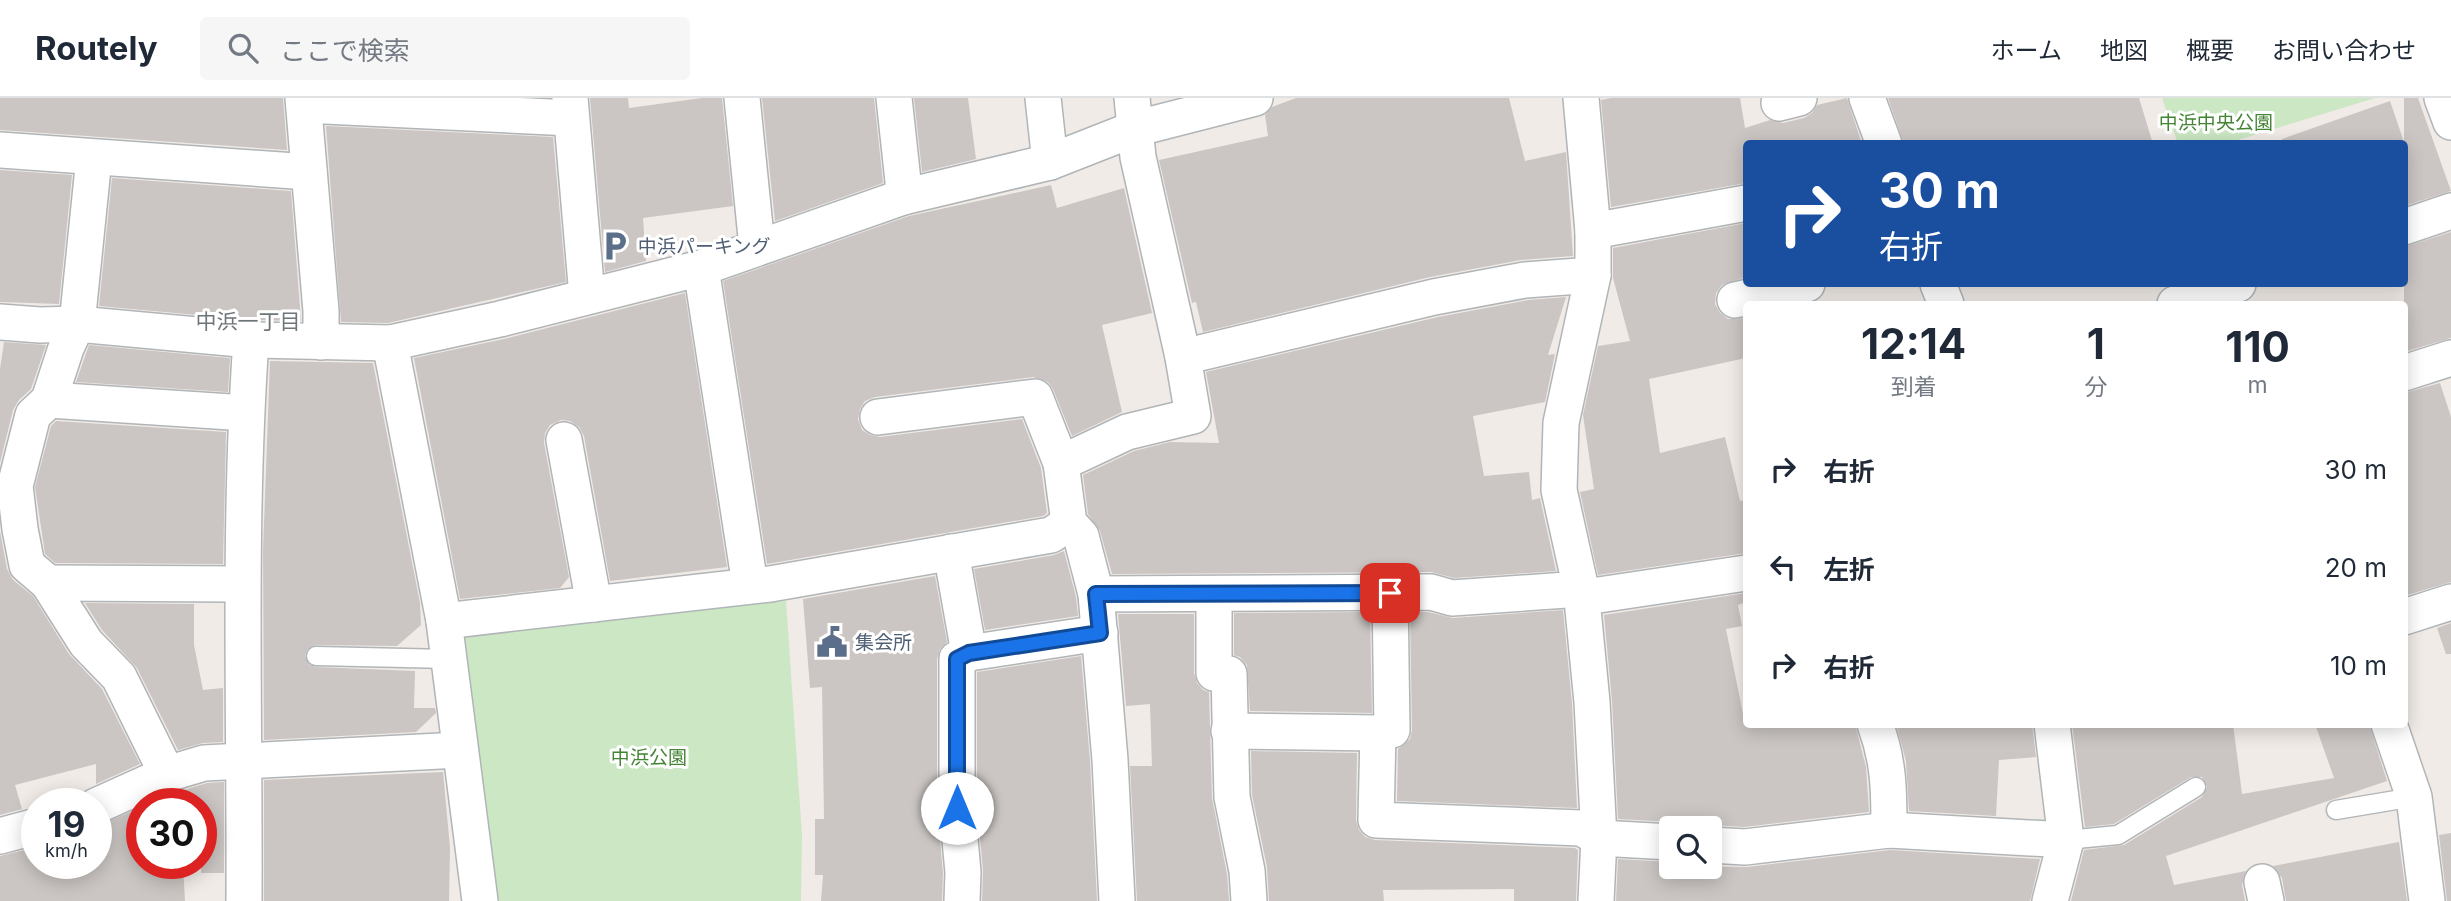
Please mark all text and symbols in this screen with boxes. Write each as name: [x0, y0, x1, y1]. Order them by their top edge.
search box: [200, 17, 690, 80]
text: Routely: [35, 28, 158, 68]
icon: search: [224, 29, 262, 67]
text: ここで検索: [280, 35, 410, 66]
text: ホーム: [1991, 36, 2062, 65]
text: 地図: [2100, 36, 2148, 65]
text: 概要: [2186, 36, 2234, 65]
text: お問い合わせ: [2272, 36, 2416, 65]
park label: 中浜中央公園: [2159, 111, 2273, 134]
text: 30 m: [1879, 161, 2000, 220]
icon: right: [1764, 168, 1855, 259]
text: 右折: [1879, 227, 1943, 266]
parking icon: 中浜パーキング: [598, 229, 632, 263]
place label: 中浜パーキング: [638, 235, 770, 258]
district label: 中浜一丁目: [196, 309, 301, 334]
text: 12:14: [1861, 318, 1966, 369]
text: 1: [2087, 318, 2105, 369]
text: 110: [2225, 321, 2290, 372]
text: m: [2248, 371, 2268, 399]
text: 到着: [1891, 373, 1937, 401]
text: 分: [2084, 373, 2107, 401]
icon: right: [1764, 450, 1802, 488]
text: 30 m: [2324, 454, 2387, 485]
text: 右折: [1823, 456, 1875, 487]
icon: left: [1764, 548, 1802, 586]
text: 20 m: [2325, 552, 2387, 583]
text: 左折: [1823, 554, 1875, 585]
pin: [1360, 563, 1420, 623]
icon: arrive: [1371, 574, 1409, 612]
public building icon: 集会所: [815, 625, 849, 659]
place label: 集会所: [855, 631, 912, 654]
icon: right: [1764, 646, 1802, 684]
text: 10 m: [2330, 650, 2387, 681]
text: 右折: [1823, 652, 1875, 683]
park label: 中浜公園: [611, 746, 687, 769]
position arrow: [920, 771, 994, 845]
speed limit sign: 30: [126, 788, 217, 879]
text: 19: [48, 803, 85, 845]
map controls: [1659, 816, 1722, 879]
button: search: [1659, 816, 1722, 879]
text: km/h: [45, 840, 88, 861]

